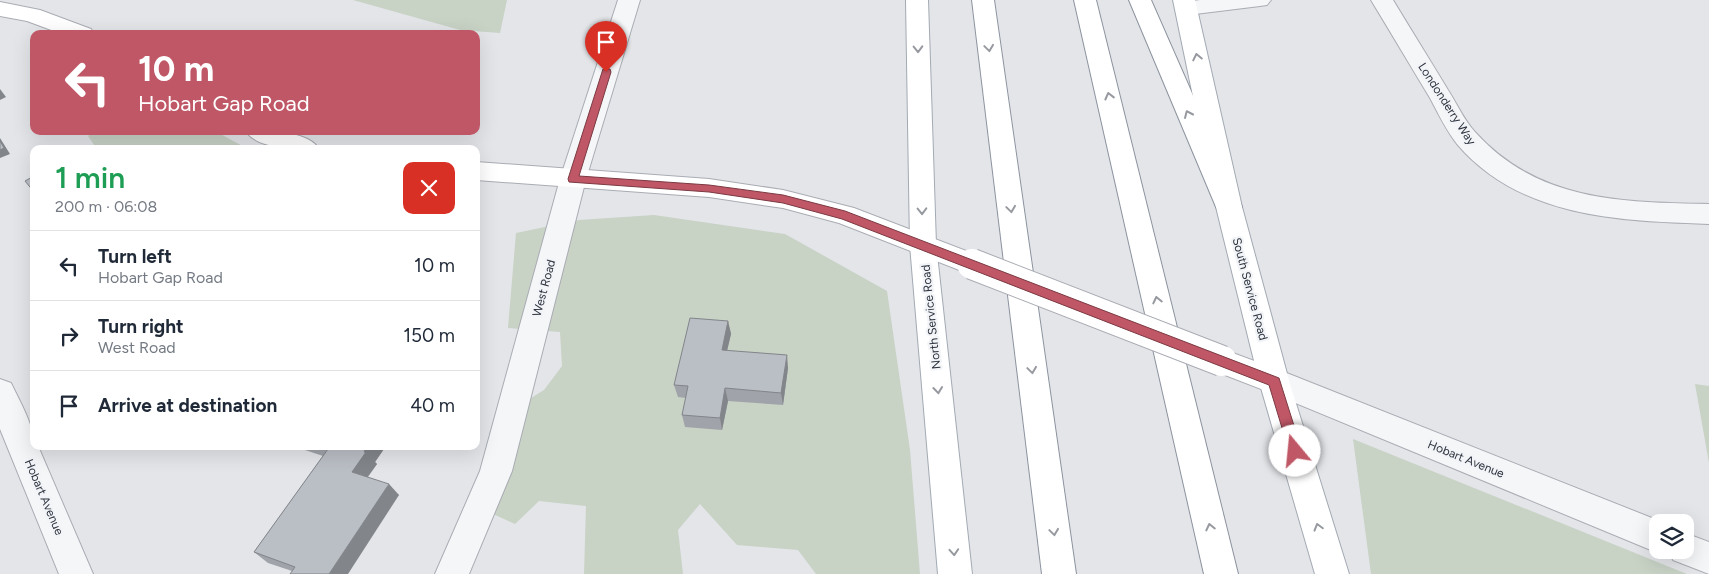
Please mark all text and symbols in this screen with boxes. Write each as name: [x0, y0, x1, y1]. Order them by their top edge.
pin: [585, 21, 627, 72]
icon: arrive: [592, 28, 620, 56]
one-way arrow: [913, 45, 924, 53]
one-way arrow: [983, 45, 994, 53]
text: 10 m: [138, 48, 214, 90]
icon: left: [55, 50, 120, 115]
one-way arrow: [1192, 52, 1203, 61]
street label: Londonderry Way: [1415, 60, 1479, 148]
text: Hobart Gap Road: [138, 90, 310, 117]
one-way arrow: [1104, 91, 1115, 100]
one-way arrow: [1184, 110, 1195, 119]
text: 1 min: [55, 159, 125, 196]
button: close: [403, 162, 455, 214]
text: 200 m · 06:08: [55, 197, 157, 216]
one-way arrow: [1005, 206, 1016, 214]
one-way arrow: [917, 207, 928, 215]
street label: South Service Road: [1230, 236, 1270, 342]
text: Turn left: [98, 245, 172, 268]
icon: left: [55, 252, 83, 280]
text: 10 m: [414, 254, 455, 277]
street label: West Road: [530, 258, 558, 318]
street label: North Service Road: [919, 264, 943, 370]
text: Hobart Gap Road: [98, 268, 223, 287]
one-way arrow: [1152, 296, 1163, 305]
text: Turn right: [98, 315, 184, 338]
icon: right: [55, 322, 83, 350]
text: 150 m: [403, 324, 455, 347]
text: West Road: [98, 338, 176, 357]
one-way arrow: [1026, 367, 1037, 375]
one-way arrow: [932, 387, 943, 395]
icon: arrive: [55, 392, 83, 420]
text: Arrive at destination: [98, 394, 277, 417]
text: 40 m: [410, 394, 455, 417]
position arrow: [1268, 424, 1320, 476]
street label: Hobart Avenue: [1426, 437, 1507, 481]
street label: Hobart Avenue: [22, 457, 66, 538]
map controls: [1649, 514, 1694, 559]
button: layers: [1649, 514, 1694, 559]
one-way arrow: [1205, 522, 1216, 531]
one-way arrow: [1313, 524, 1323, 532]
one-way arrow: [1048, 528, 1059, 536]
one-way arrow: [948, 548, 959, 556]

